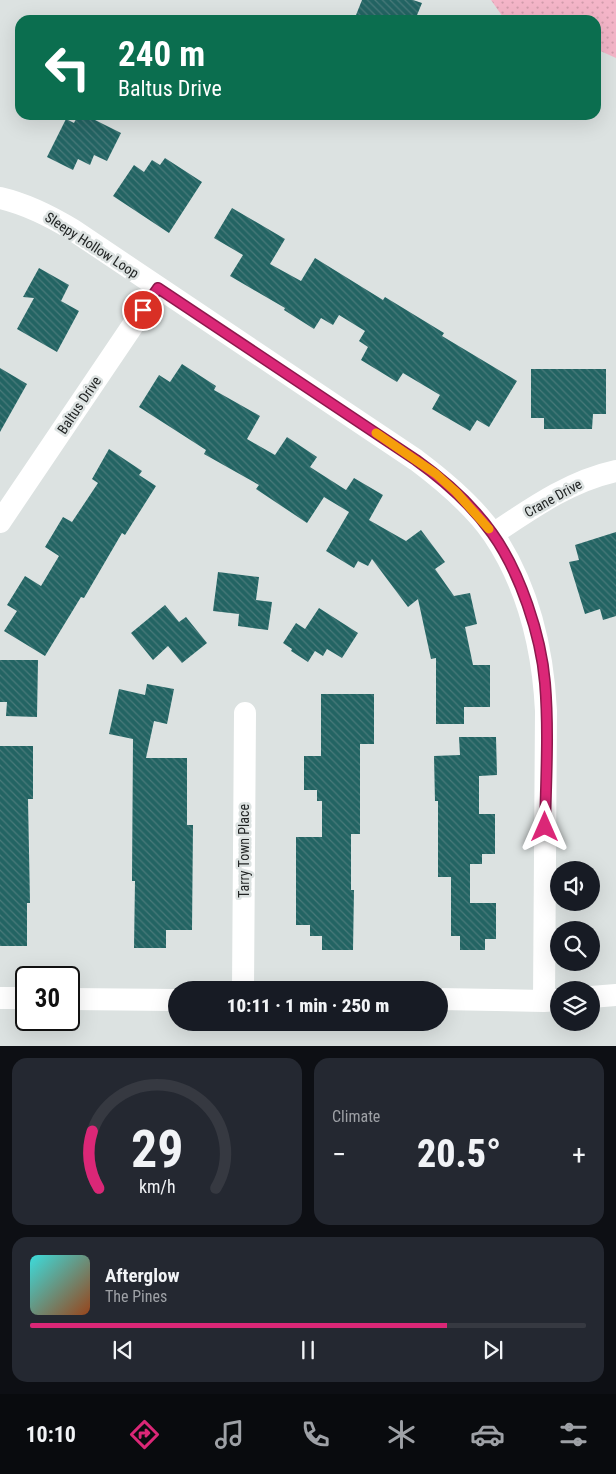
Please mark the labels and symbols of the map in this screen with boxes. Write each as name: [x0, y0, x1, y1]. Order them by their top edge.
street label: Sleepy Hollow Loop: [42, 209, 142, 281]
pin: [122, 289, 164, 331]
street label: Baltus Drive: [54, 373, 104, 437]
street label: Crane Drive: [522, 475, 585, 520]
position arrow: [518, 800, 570, 852]
street label: Tarry Town Place: [236, 804, 252, 898]
speed limit sign: 30: [15, 966, 80, 1031]

